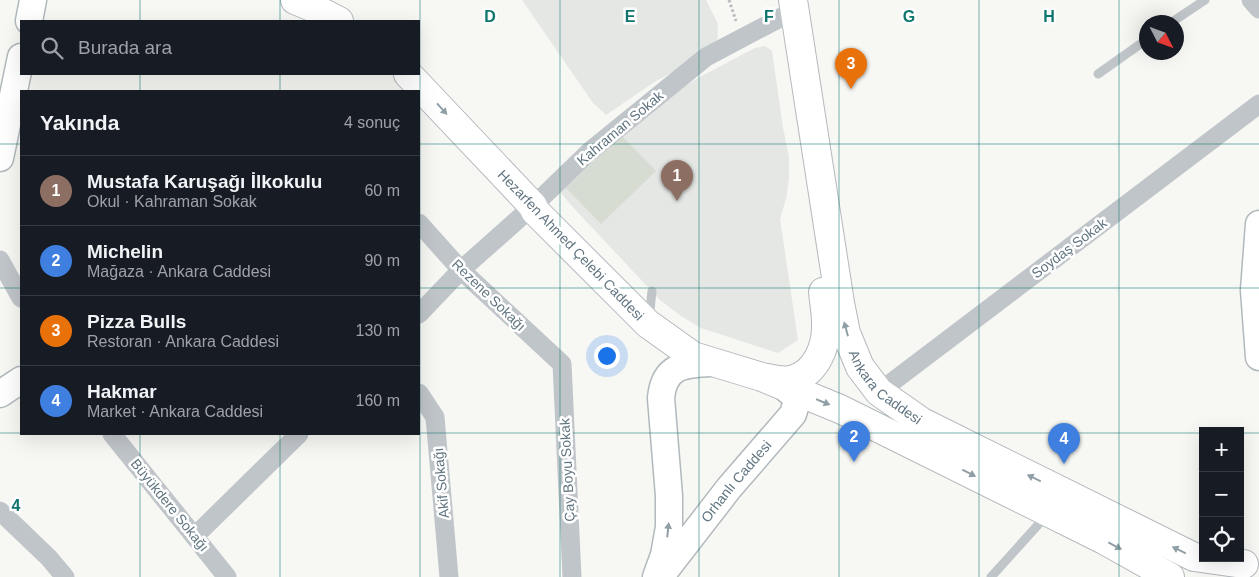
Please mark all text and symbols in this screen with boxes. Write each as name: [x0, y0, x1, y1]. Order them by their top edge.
text: D: [484, 8, 496, 25]
text: E: [625, 8, 636, 25]
text: F: [764, 8, 774, 25]
text: G: [903, 8, 915, 25]
text: H: [1043, 8, 1055, 25]
north arrow: [1139, 15, 1184, 60]
search box: [20, 20, 420, 75]
icon: search: [38, 34, 66, 62]
text: Burada ara: [78, 37, 172, 58]
pin: 3: [835, 48, 867, 89]
street label: Kahraman Sokak: [574, 87, 667, 169]
one-way arrow: [436, 102, 448, 114]
text: Yakında: [40, 111, 119, 134]
text: 4 sonuç: [344, 114, 400, 131]
pin: 1: [661, 160, 693, 201]
street label: Hezarfen Ahmed Çelebi Caddesi: [495, 166, 647, 324]
text: Mustafa Karuşağı İlkokulu: [87, 171, 322, 192]
text: 1: [52, 182, 60, 199]
text: 60 m: [364, 182, 400, 199]
text: Okul · Kahraman Sokak: [87, 193, 257, 210]
street label: Soydaş Sokak: [1028, 214, 1110, 281]
text: Michelin: [87, 241, 163, 262]
text: 2: [52, 252, 60, 269]
text: 90 m: [364, 252, 400, 269]
street label: Rezene Sokağı: [449, 256, 529, 334]
text: Mağaza · Ankara Caddesi: [87, 263, 271, 280]
text: Pizza Bulls: [87, 311, 186, 332]
one-way arrow: [842, 321, 850, 336]
text: 3: [52, 322, 60, 339]
text: 130 m: [356, 322, 400, 339]
text: Restoran · Ankara Caddesi: [87, 333, 279, 350]
your location: [594, 343, 620, 369]
street label: Ankara Caddesi: [846, 347, 925, 427]
text: Hakmar: [87, 381, 157, 402]
text: 4: [52, 392, 60, 409]
text: 160 m: [356, 392, 400, 409]
one-way arrow: [816, 399, 830, 407]
text: Market · Ankara Caddesi: [87, 403, 263, 420]
street label: Çay Boyu Sokak: [556, 417, 578, 522]
pin: 2: [838, 421, 870, 462]
pin: 4: [1048, 423, 1080, 464]
map controls: [1199, 427, 1244, 562]
button: +: [1199, 427, 1244, 472]
street label: Orhanlı Caddesi: [698, 437, 775, 525]
street label: Akif Sokağı: [430, 447, 452, 519]
street label: Büyükdere Sokağı: [128, 456, 212, 554]
one-way arrow: [962, 469, 976, 477]
button: −: [1199, 472, 1244, 517]
one-way arrow: [1027, 474, 1041, 482]
text: 4: [12, 497, 21, 514]
button: locate: [1199, 517, 1244, 562]
one-way arrow: [664, 522, 672, 538]
one-way arrow: [1108, 541, 1121, 550]
one-way arrow: [1172, 546, 1187, 554]

